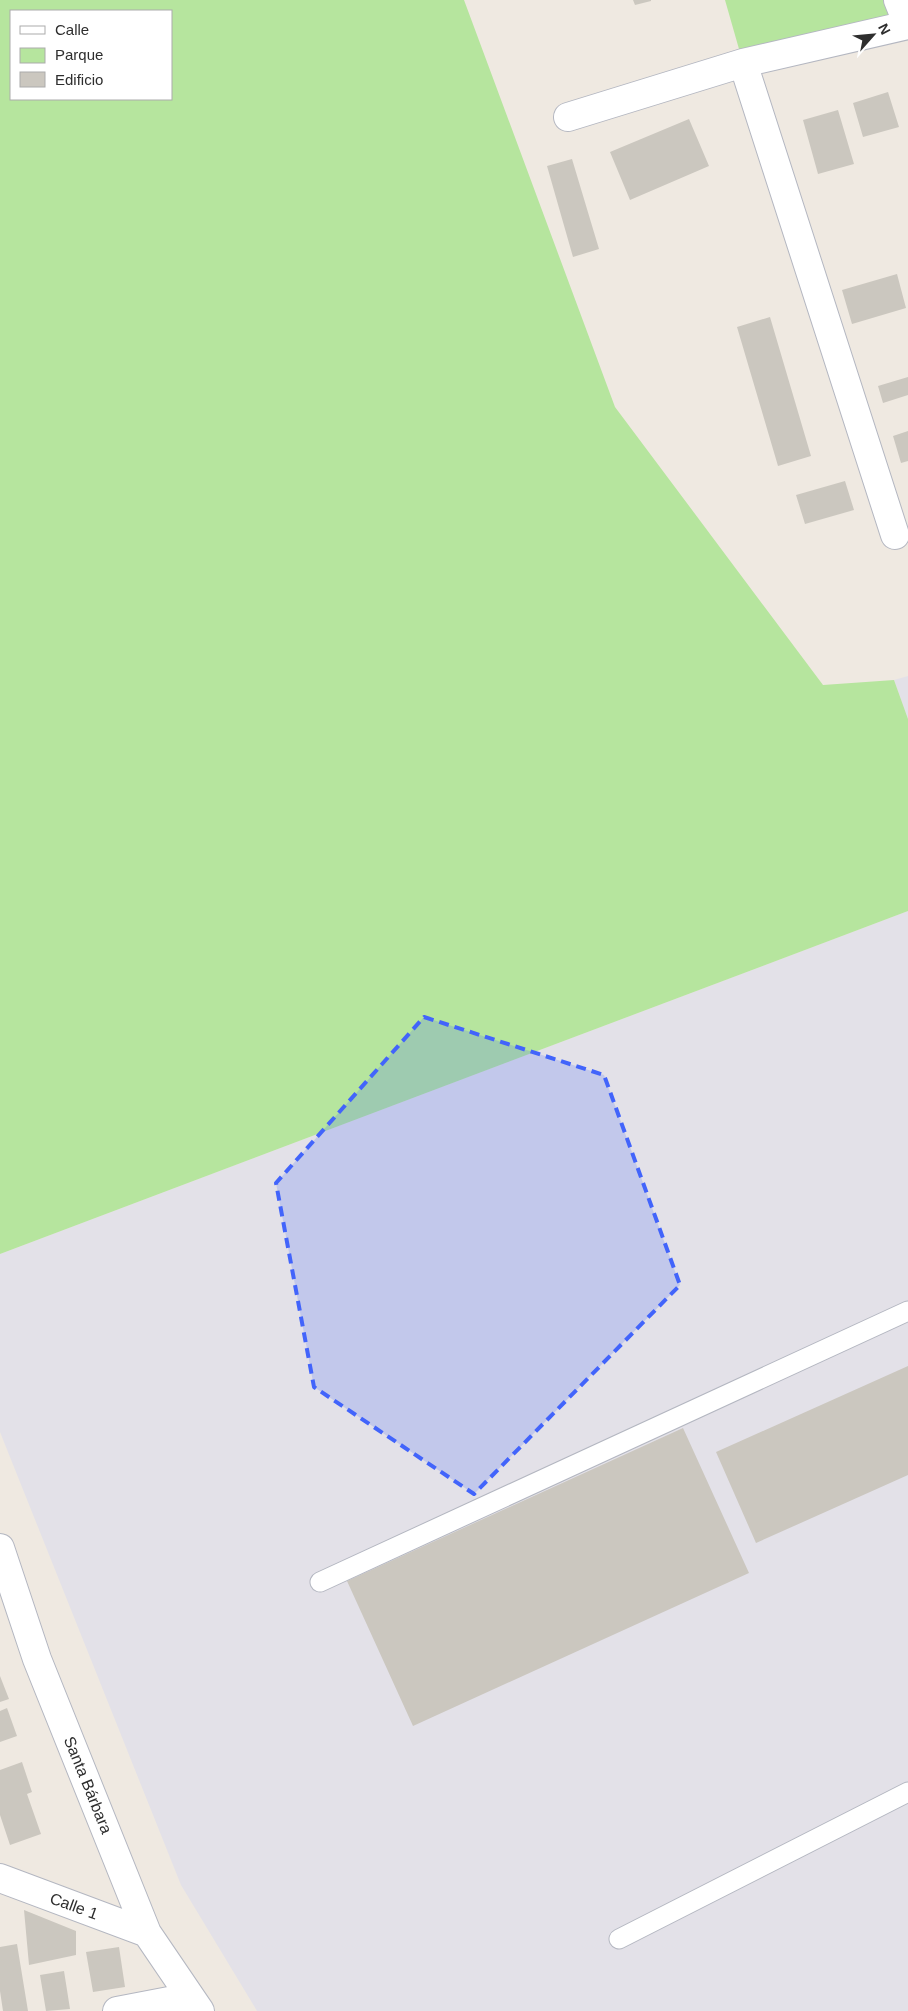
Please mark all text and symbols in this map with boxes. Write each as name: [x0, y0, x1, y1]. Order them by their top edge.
legend: [10, 10, 172, 100]
north arrow: [848, 10, 898, 60]
text: Calle: [55, 21, 89, 38]
text: N: [875, 21, 894, 37]
text: Parque: [55, 46, 103, 63]
text: Edificio: [55, 71, 103, 88]
street label: Santa Bárbara: [61, 1734, 115, 1836]
street label: Calle 1: [48, 1889, 100, 1923]

